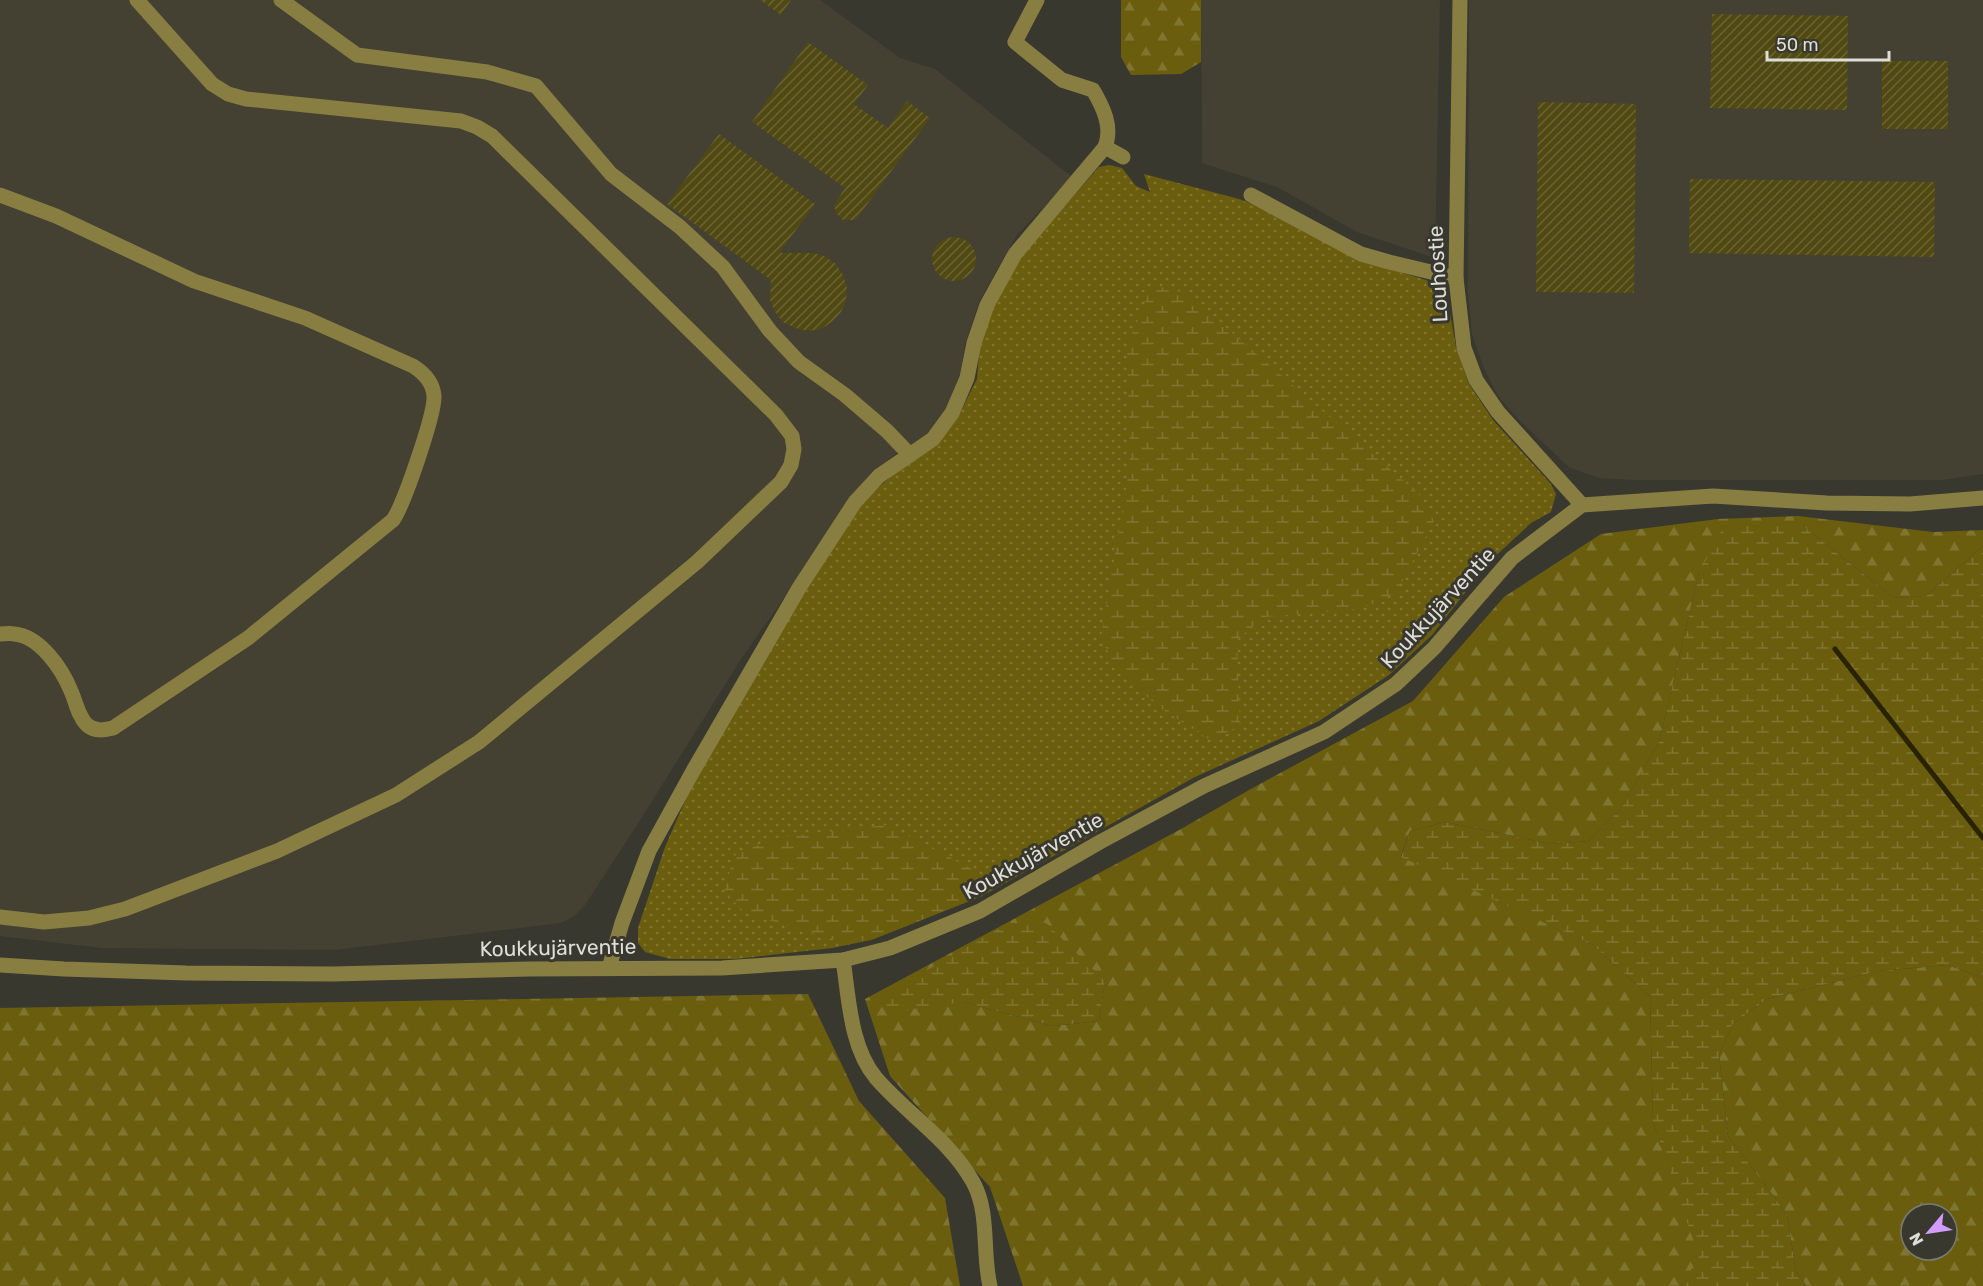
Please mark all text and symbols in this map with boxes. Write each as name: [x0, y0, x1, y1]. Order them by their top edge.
scale bar: [1767, 24, 1888, 62]
text: 50 m: [1776, 34, 1819, 56]
street label: Louhostie: [1422, 225, 1453, 323]
street label: Koukkujärventie: [1375, 542, 1500, 673]
street label: Koukkujärventie: [958, 807, 1107, 904]
street label: Koukkujärventie: [479, 934, 637, 961]
north arrow: [1899, 1202, 1959, 1262]
text: N: [1905, 1229, 1927, 1249]

